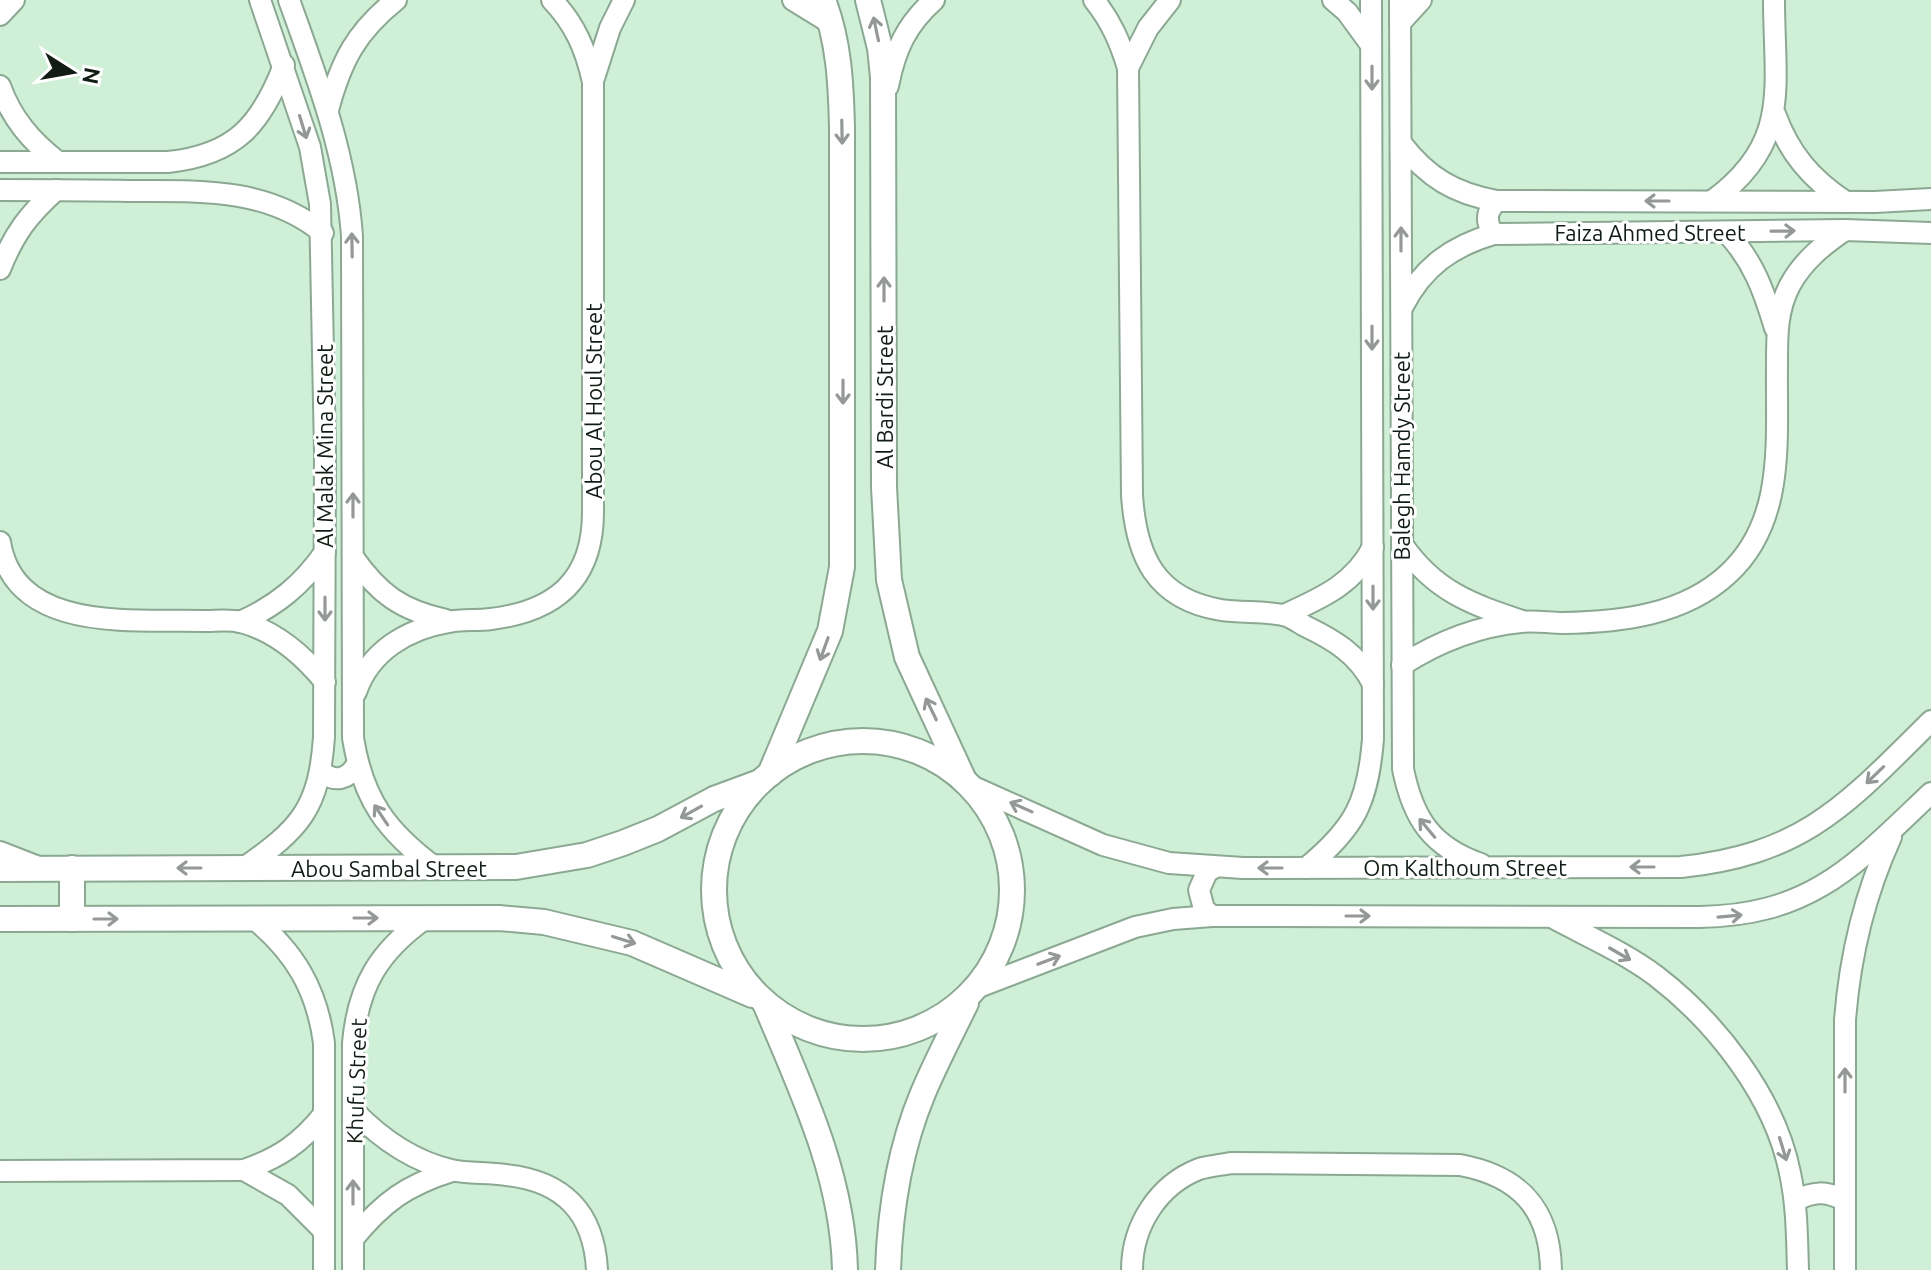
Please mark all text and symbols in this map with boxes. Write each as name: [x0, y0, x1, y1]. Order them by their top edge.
one-way arrow: [868, 17, 883, 43]
north arrow: [32, 32, 112, 112]
one-way arrow: [1364, 64, 1380, 91]
text: N: [78, 65, 106, 86]
one-way arrow: [296, 113, 311, 139]
one-way arrow: [835, 118, 850, 145]
one-way arrow: [1644, 193, 1671, 209]
street label: Faiza Ahmed Street: [1554, 220, 1746, 245]
one-way arrow: [1769, 223, 1796, 239]
one-way arrow: [1393, 226, 1409, 253]
one-way arrow: [344, 232, 360, 259]
one-way arrow: [876, 276, 892, 303]
street label: Abou Al Houl Street: [581, 303, 606, 499]
one-way arrow: [1364, 324, 1380, 351]
street label: Al Bardi Street: [872, 325, 897, 469]
street label: Al Malak Mina Street: [312, 344, 337, 548]
street label: Balegh Hamdy Street: [1389, 351, 1414, 561]
one-way arrow: [835, 378, 851, 405]
one-way arrow: [345, 492, 360, 519]
one-way arrow: [1365, 584, 1381, 611]
one-way arrow: [317, 595, 333, 622]
one-way arrow: [815, 636, 830, 661]
one-way arrow: [923, 698, 938, 722]
one-way arrow: [1866, 765, 1885, 784]
one-way arrow: [1009, 799, 1033, 814]
one-way arrow: [373, 804, 389, 826]
one-way arrow: [679, 805, 703, 820]
one-way arrow: [1418, 819, 1436, 839]
street label: Om Kalthoum Street: [1363, 855, 1567, 880]
street label: Abou Sambal Street: [291, 856, 487, 881]
one-way arrow: [1629, 859, 1656, 875]
one-way arrow: [176, 860, 203, 876]
one-way arrow: [1257, 860, 1284, 876]
one-way arrow: [1344, 908, 1371, 924]
one-way arrow: [1716, 908, 1742, 923]
one-way arrow: [352, 910, 379, 926]
one-way arrow: [92, 911, 119, 927]
one-way arrow: [610, 933, 636, 948]
one-way arrow: [1608, 947, 1631, 963]
one-way arrow: [1036, 952, 1061, 966]
street label: Khufu Street: [341, 1017, 371, 1144]
one-way arrow: [1837, 1067, 1853, 1094]
one-way arrow: [1777, 1137, 1792, 1162]
one-way arrow: [345, 1179, 361, 1206]

